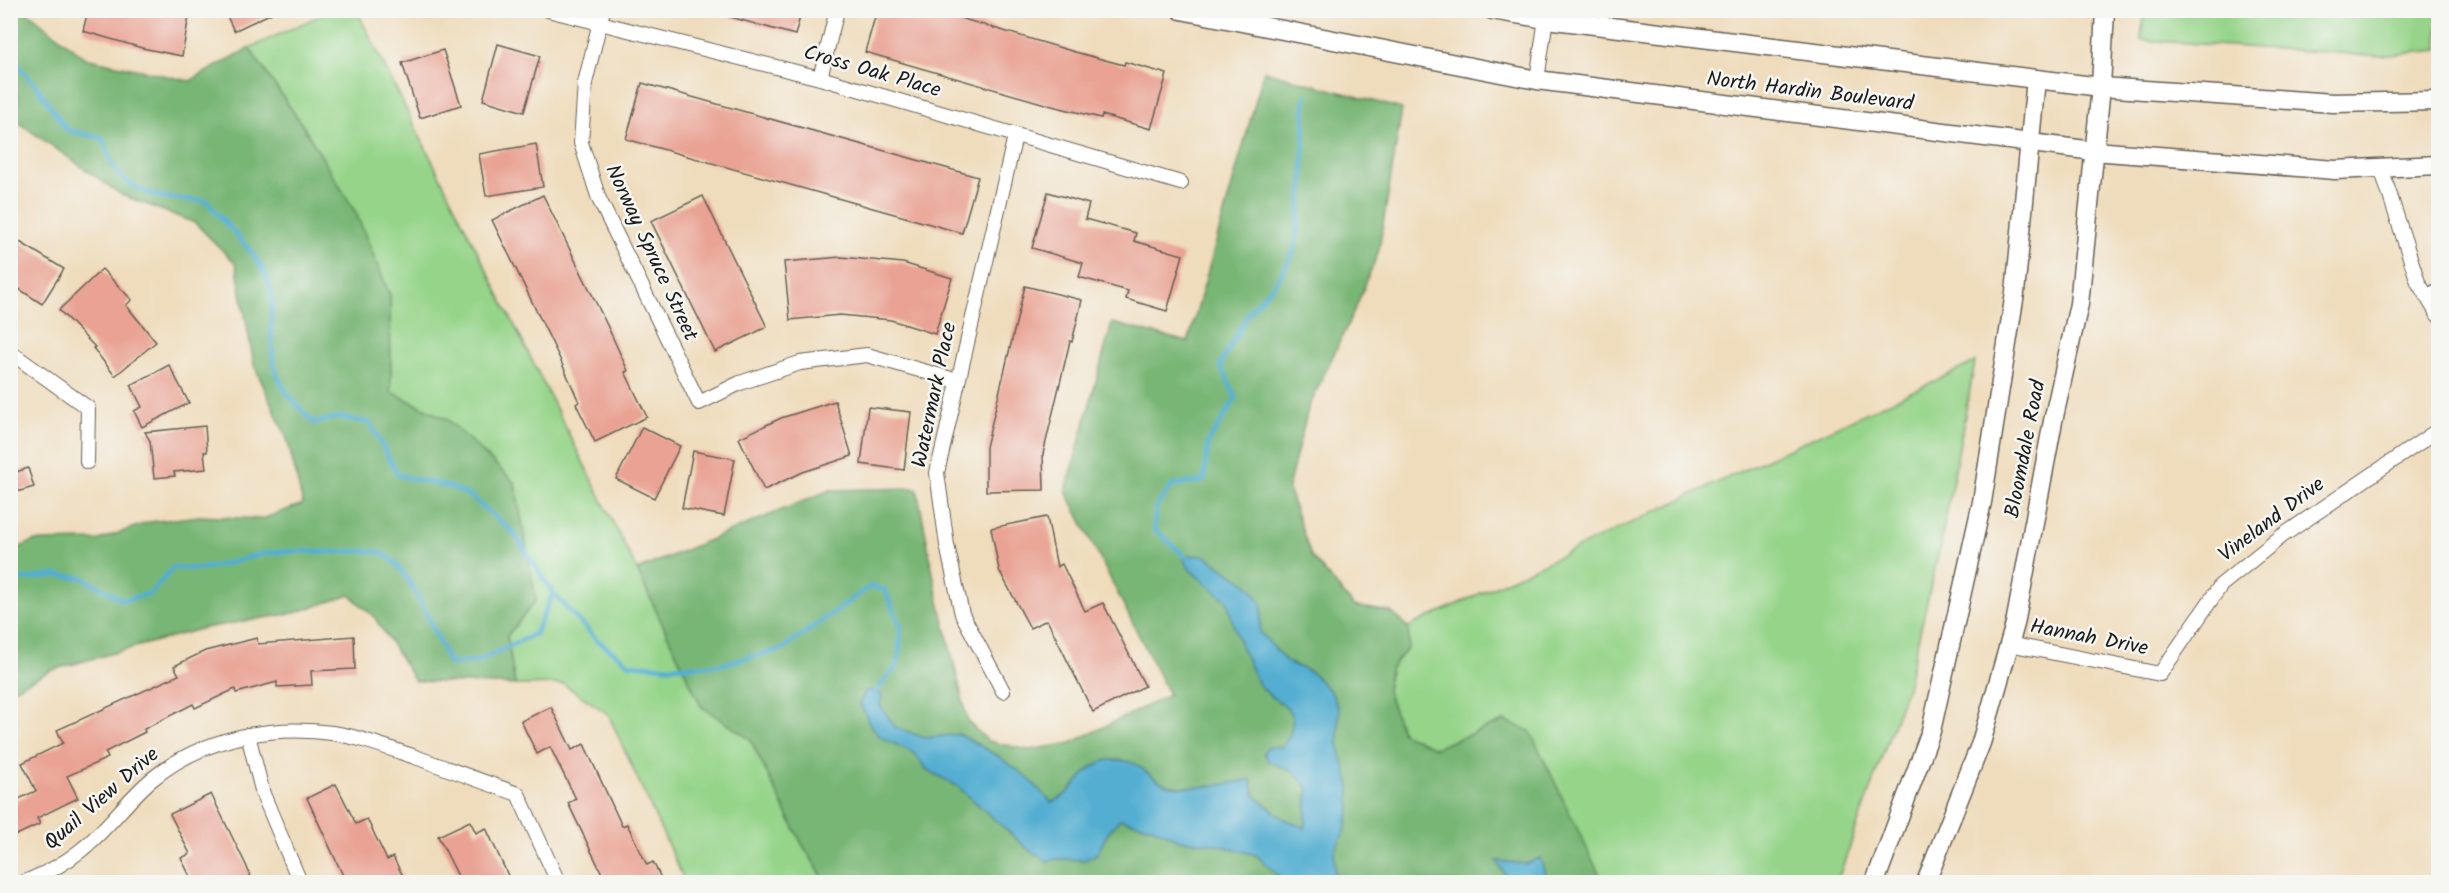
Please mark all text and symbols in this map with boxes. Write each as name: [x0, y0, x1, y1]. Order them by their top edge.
street label: Cross Oak Place: [799, 37, 945, 108]
street label: North Hardin Boulevard: [1705, 63, 1916, 121]
street label: Norway Spruce Street: [596, 159, 707, 348]
street label: Watermark Place: [903, 319, 967, 471]
street label: Bloomdale Road: [1996, 377, 2056, 521]
street label: Vineland Drive: [2212, 469, 2333, 571]
street label: Hannah Drive: [2027, 610, 2151, 666]
street label: Quail View Drive: [37, 739, 168, 859]

